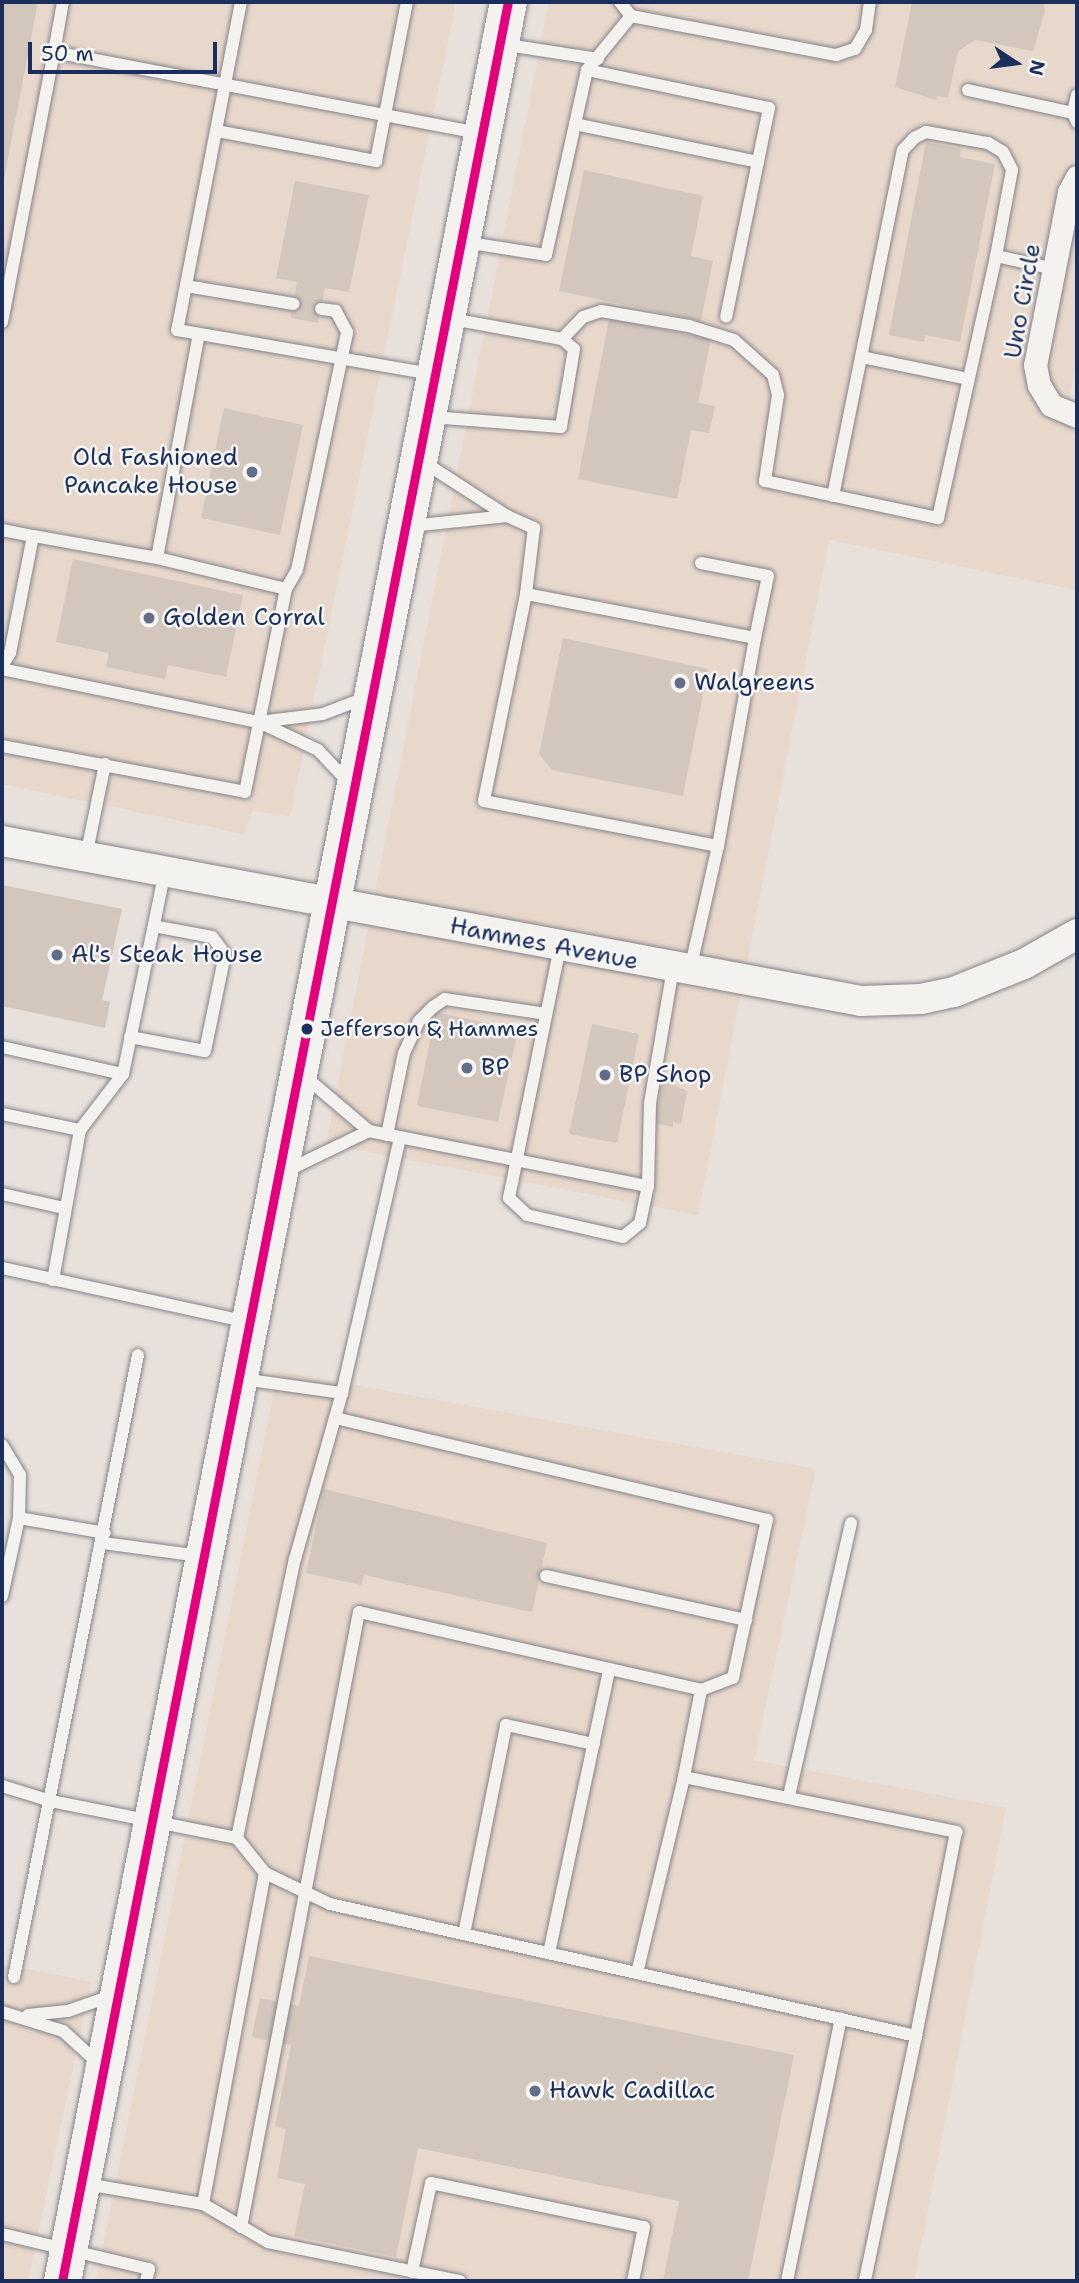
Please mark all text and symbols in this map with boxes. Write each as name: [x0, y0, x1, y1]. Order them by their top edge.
scale bar: [32, 28, 220, 72]
north arrow: [981, 28, 1051, 98]
text: 50 m: [41, 40, 94, 68]
text: N: [1023, 58, 1051, 78]
street label: Uno Circle: [999, 241, 1047, 361]
place label: Old Fashioned Pancake House: [64, 444, 238, 500]
marker: Old Fashioned Pancake House: [244, 464, 260, 480]
place label: Golden Corral: [163, 604, 325, 632]
marker: Golden Corral: [141, 610, 157, 626]
place label: Walgreens: [694, 669, 815, 697]
marker: Walgreens: [672, 675, 688, 691]
street label: Hammes Avenue: [447, 912, 641, 976]
place label: Al's Steak House: [71, 941, 263, 969]
marker: Al's Steak House: [49, 947, 65, 963]
place label: Jefferson & Hammes: [320, 1016, 539, 1042]
marker: Jefferson & Hammes: [300, 1022, 314, 1036]
place label: BP: [481, 1054, 509, 1082]
marker: BP: [459, 1060, 475, 1076]
place label: BP Shop: [619, 1061, 712, 1089]
marker: BP Shop: [597, 1067, 613, 1083]
place label: Hawk Cadillac: [549, 2077, 715, 2105]
marker: Hawk Cadillac: [527, 2083, 543, 2099]

